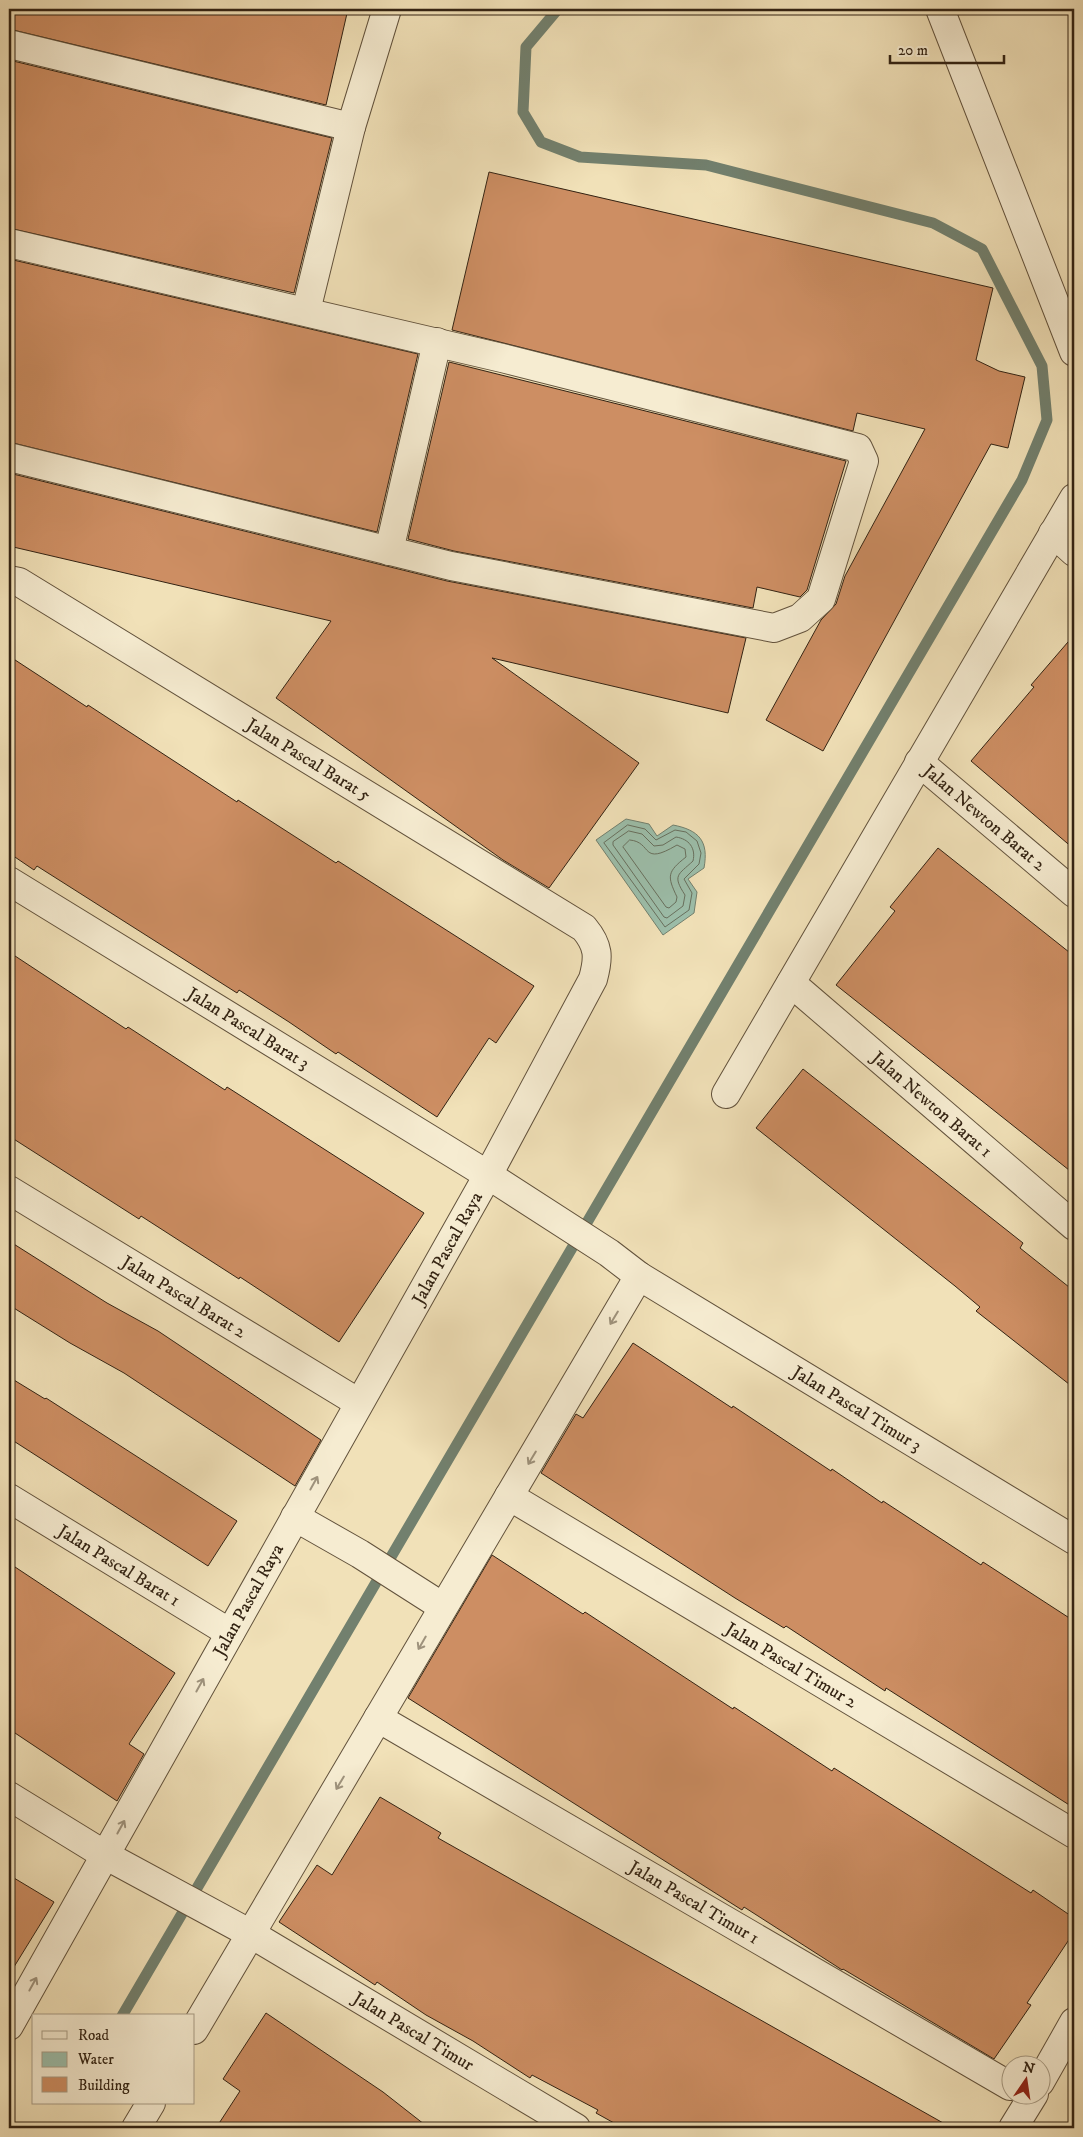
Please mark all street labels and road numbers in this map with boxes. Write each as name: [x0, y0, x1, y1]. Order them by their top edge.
street label: Jalan Pascal Barat 5: [240, 713, 374, 807]
street label: Jalan Newton Barat 2: [917, 759, 1050, 876]
street label: Jalan Pascal Barat 3: [181, 982, 313, 1075]
street label: Jalan Newton Barat 1: [865, 1046, 996, 1163]
street label: Jalan Pascal Raya: [407, 1188, 488, 1310]
street label: Jalan Pascal Barat 2: [116, 1250, 250, 1344]
street label: Jalan Pascal Timur 3: [786, 1361, 925, 1457]
street label: Jalan Pascal Barat 1: [52, 1519, 184, 1612]
street label: Jalan Pascal Raya: [208, 1540, 289, 1662]
street label: Jalan Pascal Timur 2: [719, 1617, 861, 1714]
street label: Jalan Pascal Timur 1: [623, 1856, 763, 1950]
street label: Jalan Pascal Timur: [347, 1986, 478, 2077]

